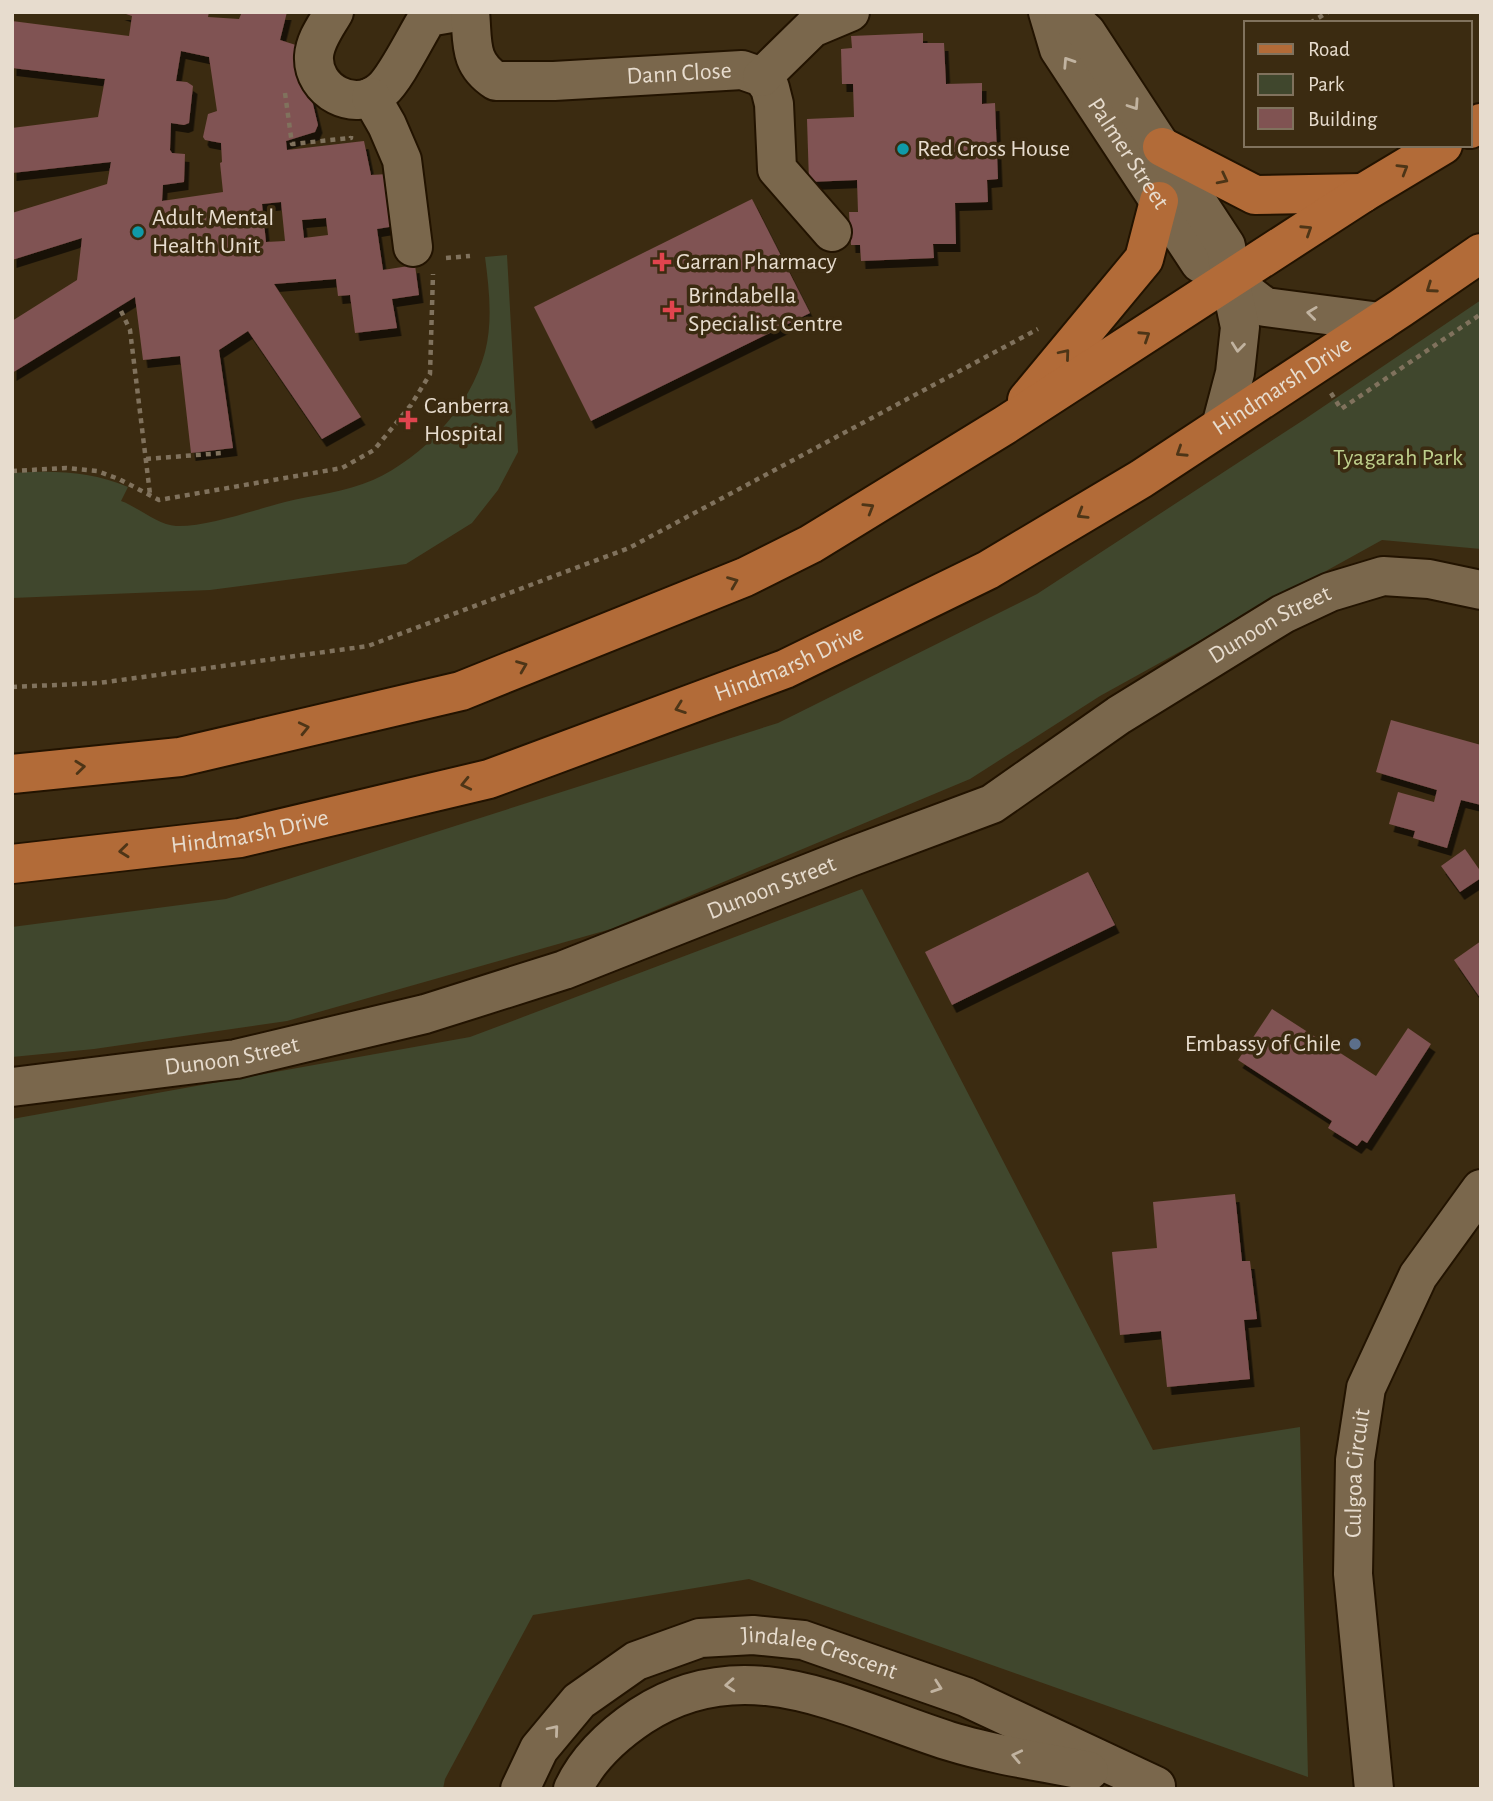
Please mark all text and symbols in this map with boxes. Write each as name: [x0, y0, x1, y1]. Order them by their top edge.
legend: [1244, 21, 1472, 147]
text: Road: [1308, 39, 1350, 60]
one-way arrow: [1064, 57, 1076, 70]
street label: Dann Close: [626, 59, 732, 89]
text: Park: [1308, 74, 1345, 95]
street label: Palmer Street: [1083, 94, 1173, 214]
one-way arrow: [1126, 97, 1138, 110]
text: Building: [1308, 109, 1378, 130]
place label: Red Cross House: [917, 137, 1070, 161]
marker: Red Cross House: [895, 141, 911, 157]
one-way arrow: [1396, 164, 1409, 177]
one-way arrow: [1216, 170, 1228, 184]
place label: Adult Mental Health Unit: [152, 206, 274, 258]
marker: Adult Mental Health Unit: [130, 224, 146, 240]
one-way arrow: [1300, 225, 1313, 238]
place label: Garran Pharmacy: [676, 250, 837, 274]
marker: Garran Pharmacy: [654, 254, 670, 270]
one-way arrow: [1426, 280, 1439, 292]
place label: Brindabella Specialist Centre: [688, 284, 843, 336]
marker: Brindabella Specialist Centre: [662, 300, 682, 320]
one-way arrow: [1306, 306, 1318, 321]
one-way arrow: [1137, 331, 1150, 344]
street label: Hindmarsh Drive: [1209, 332, 1356, 440]
one-way arrow: [1231, 342, 1246, 353]
one-way arrow: [1056, 350, 1069, 362]
place label: Canberra Hospital: [424, 394, 509, 446]
marker: Canberra Hospital: [398, 410, 418, 430]
one-way arrow: [1176, 444, 1189, 457]
park label: Tyagarah Park: [1333, 446, 1463, 470]
one-way arrow: [862, 504, 875, 517]
one-way arrow: [1077, 505, 1090, 518]
one-way arrow: [727, 576, 739, 590]
street label: Dunoon Street: [1205, 581, 1335, 669]
street label: Hindmarsh Drive: [711, 621, 868, 706]
one-way arrow: [516, 661, 528, 675]
one-way arrow: [674, 700, 686, 714]
one-way arrow: [298, 721, 310, 736]
one-way arrow: [75, 760, 86, 775]
one-way arrow: [460, 776, 472, 791]
street label: Hindmarsh Drive: [170, 805, 331, 858]
one-way arrow: [118, 844, 130, 859]
street label: Dunoon Street: [704, 852, 840, 924]
street label: Dunoon Street: [163, 1032, 302, 1080]
place label: Embassy of Chile: [1185, 1032, 1341, 1056]
marker: Embassy of Chile: [1347, 1036, 1363, 1052]
street label: Culgoa Circuit: [1342, 1407, 1375, 1538]
street label: Jindalee Crescent: [740, 1623, 901, 1684]
one-way arrow: [724, 1677, 735, 1692]
one-way arrow: [930, 1679, 943, 1693]
one-way arrow: [546, 1726, 559, 1738]
one-way arrow: [1011, 1750, 1023, 1765]

